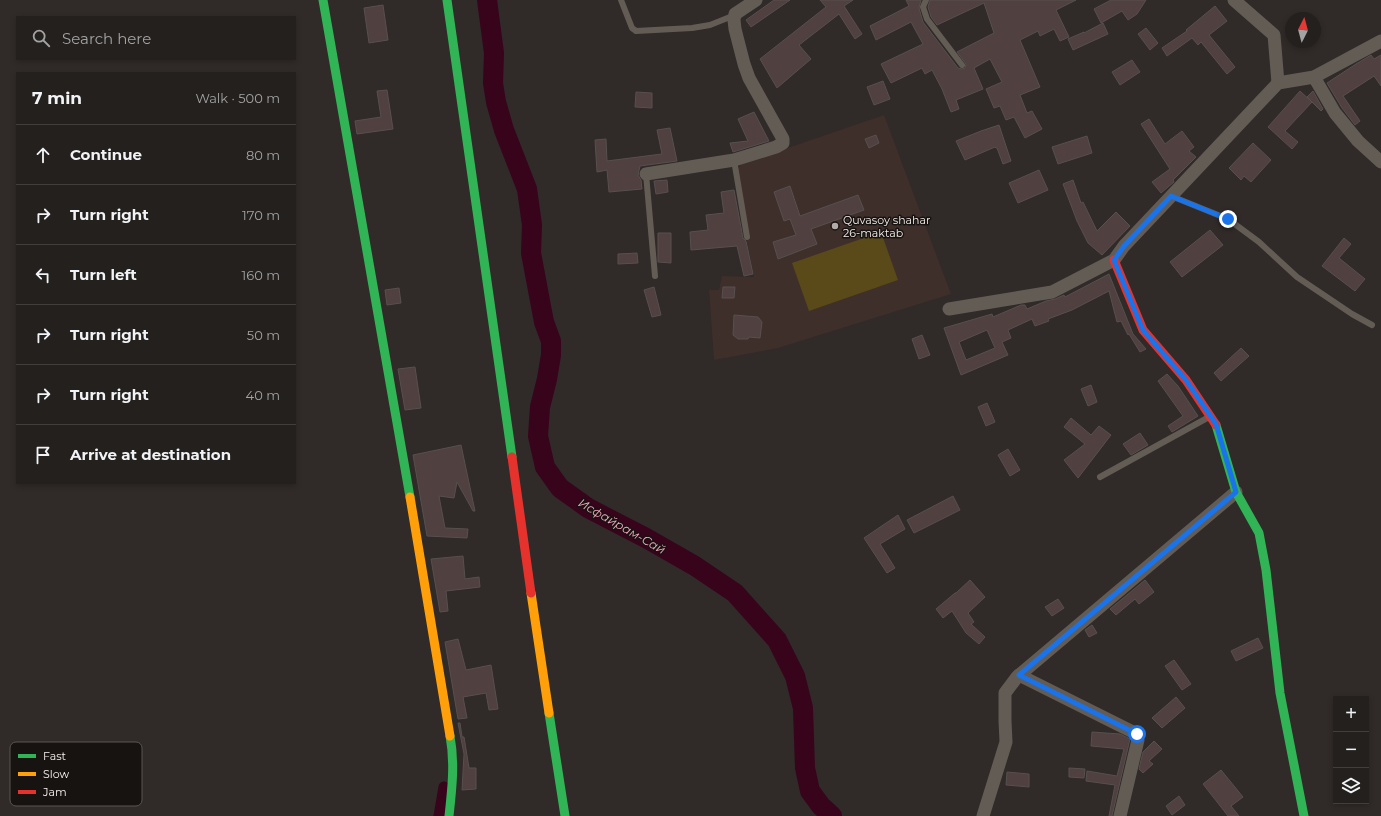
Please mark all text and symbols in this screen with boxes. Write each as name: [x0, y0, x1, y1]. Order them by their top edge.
north arrow: [1285, 12, 1321, 48]
search box: [16, 16, 296, 60]
icon: search: [30, 27, 52, 49]
text: Search here: [62, 29, 151, 48]
text: 7 min: [32, 88, 82, 108]
text: Walk · 500 m: [195, 90, 280, 106]
icon: ahead: [32, 144, 54, 166]
text: Continue: [70, 145, 142, 164]
text: 80 m: [246, 147, 280, 163]
icon: right: [32, 204, 54, 226]
text: Turn right: [70, 205, 149, 224]
text: 170 m: [242, 207, 280, 223]
route end: [1219, 210, 1237, 228]
place label: Quvasoy shahar 26-maktab: [843, 213, 930, 240]
marker: Quvasoy shahar 26-maktab: [830, 221, 840, 231]
icon: left: [32, 264, 54, 286]
text: Turn left: [70, 265, 137, 284]
text: 160 m: [242, 267, 280, 283]
icon: right: [32, 324, 54, 346]
text: Turn right: [70, 325, 149, 344]
text: 50 m: [247, 327, 280, 343]
icon: right: [32, 384, 54, 406]
text: Turn right: [70, 385, 149, 404]
text: 40 m: [246, 387, 280, 403]
icon: arrive: [32, 444, 54, 466]
text: Arrive at destination: [70, 445, 231, 464]
water label: Исфайрам-Сай: [576, 495, 668, 557]
map controls: [1333, 696, 1369, 804]
button: +: [1333, 696, 1369, 732]
route start: [1128, 725, 1146, 743]
button: −: [1333, 732, 1369, 768]
legend: [10, 742, 142, 806]
text: Fast: [43, 749, 67, 763]
text: Slow: [43, 767, 69, 781]
button: layers: [1333, 768, 1369, 804]
text: Jam: [42, 785, 67, 799]

